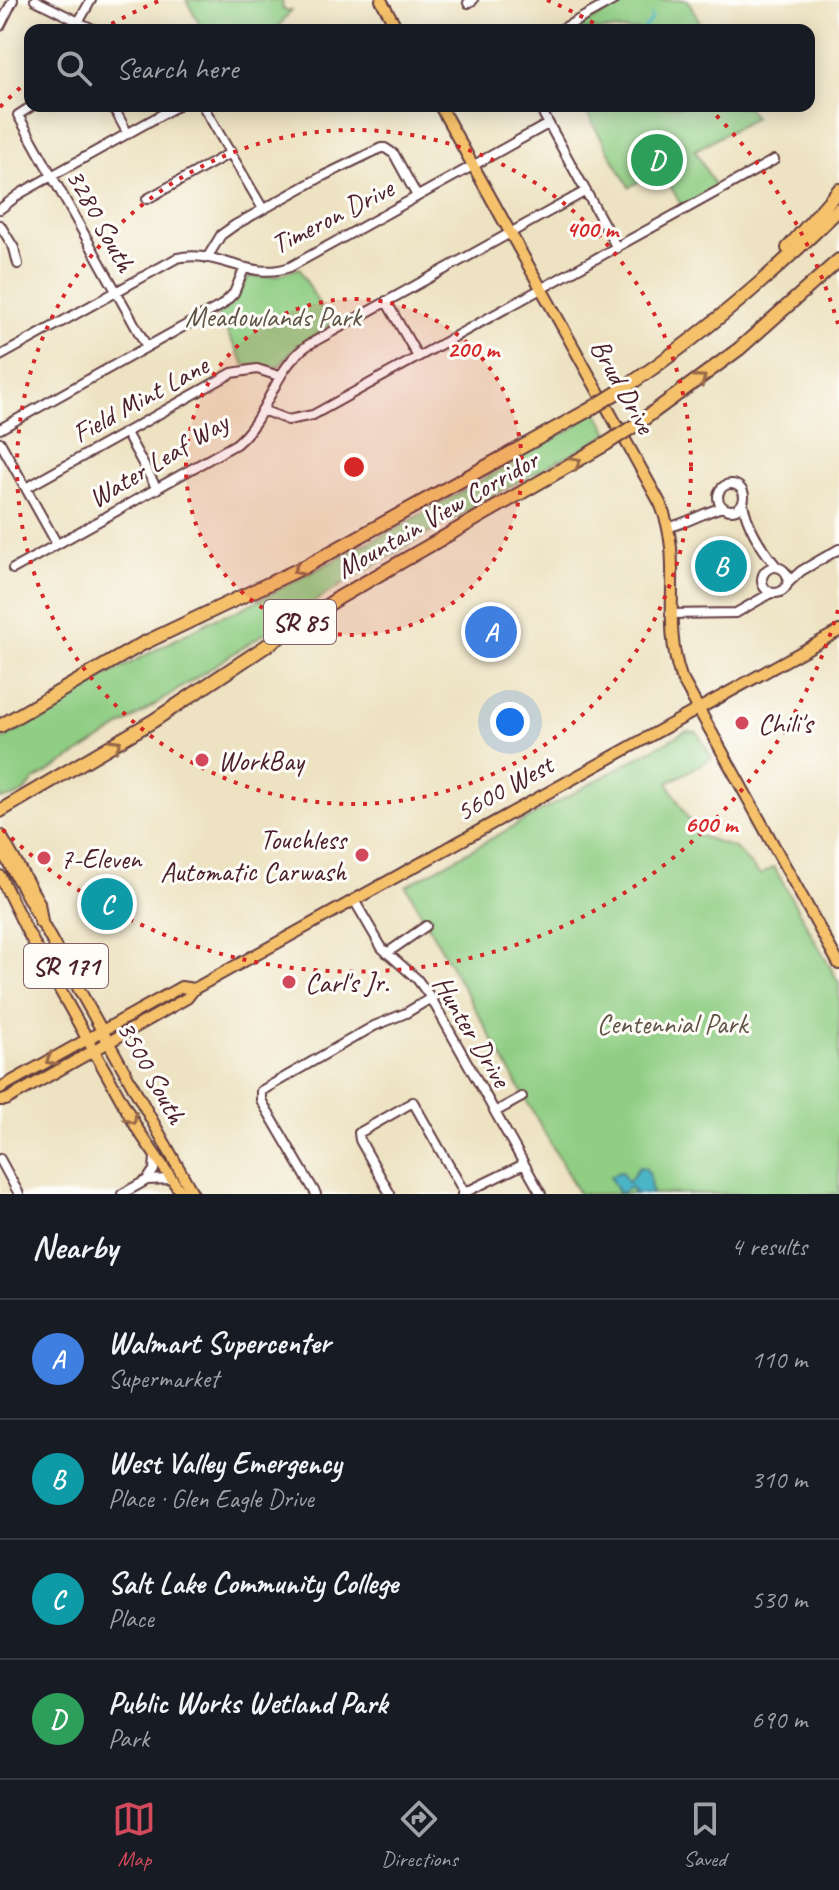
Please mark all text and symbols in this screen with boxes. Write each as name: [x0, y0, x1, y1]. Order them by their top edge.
search box: [24, 24, 815, 112]
icon: search: [52, 46, 96, 90]
text: Search here: [116, 49, 238, 87]
pin: D: [631, 130, 683, 190]
street label: 3280 South: [58, 162, 144, 279]
street label: Timeron Drive: [265, 169, 401, 262]
text: 400 m: [566, 214, 620, 244]
park label: Meadowlands Park: [185, 299, 363, 334]
street label: Brud Drive: [583, 333, 664, 441]
text: 200 m: [447, 334, 501, 364]
street label: Field Mint Lane: [66, 346, 216, 451]
one-way arrow: [692, 374, 706, 389]
street label: Water Leaf Way: [82, 403, 236, 515]
street label: Mountain View Corridor: [330, 441, 546, 586]
centre of rings: [340, 453, 368, 481]
one-way arrow: [567, 456, 582, 472]
pin: B: [695, 536, 747, 596]
one-way arrow: [291, 560, 306, 576]
road number: SR 85: [264, 600, 336, 644]
pin: A: [465, 602, 517, 662]
your location: [490, 702, 530, 742]
place label: Chili's: [758, 706, 815, 741]
marker: Chili's: [733, 714, 751, 732]
one-way arrow: [107, 738, 122, 753]
place label: WorkBay: [218, 743, 306, 778]
street label: 5600 West: [449, 746, 561, 829]
marker: WorkBay: [193, 751, 211, 769]
text: 600 m: [685, 809, 740, 839]
place label: Touchless Automatic Carwash: [160, 822, 348, 889]
place label: 7-Eleven: [60, 841, 143, 876]
marker: Touchless Automatic Carwash: [353, 846, 371, 864]
marker: 7-Eleven: [35, 849, 53, 867]
pin: C: [81, 874, 133, 934]
road number: SR 171: [24, 944, 108, 988]
place label: Carl's Jr.: [305, 965, 390, 1000]
street label: Hunter Drive: [425, 969, 520, 1095]
marker: Carl's Jr.: [280, 973, 298, 991]
park label: Centennial Park: [597, 1006, 750, 1041]
street label: 3500 South: [109, 1014, 195, 1131]
one-way arrow: [45, 1050, 59, 1065]
one-way arrow: [122, 1110, 138, 1125]
text: Nearby: [32, 1225, 118, 1268]
text: 4 results: [731, 1230, 807, 1263]
text: Walmart Supercenter: [108, 1324, 331, 1362]
text: A: [51, 1343, 65, 1376]
text: 110 m: [751, 1343, 807, 1376]
text: Supermarket: [108, 1362, 219, 1395]
text: West Valley Emergency: [108, 1444, 341, 1482]
text: B: [51, 1463, 65, 1496]
text: 310 m: [751, 1463, 807, 1496]
text: Place · Glen Eagle Drive: [108, 1482, 314, 1515]
text: Salt Lake Community College: [108, 1564, 398, 1602]
text: C: [52, 1583, 64, 1616]
text: 530 m: [751, 1583, 807, 1616]
text: Place: [108, 1602, 154, 1635]
text: Public Works Wetland Park: [108, 1684, 387, 1722]
text: D: [50, 1703, 66, 1736]
text: 690 m: [751, 1703, 807, 1736]
text: Park: [108, 1722, 149, 1755]
tab: Map: [112, 1797, 156, 1873]
tab: Directions: [381, 1797, 458, 1873]
tab: Saved: [683, 1797, 727, 1873]

